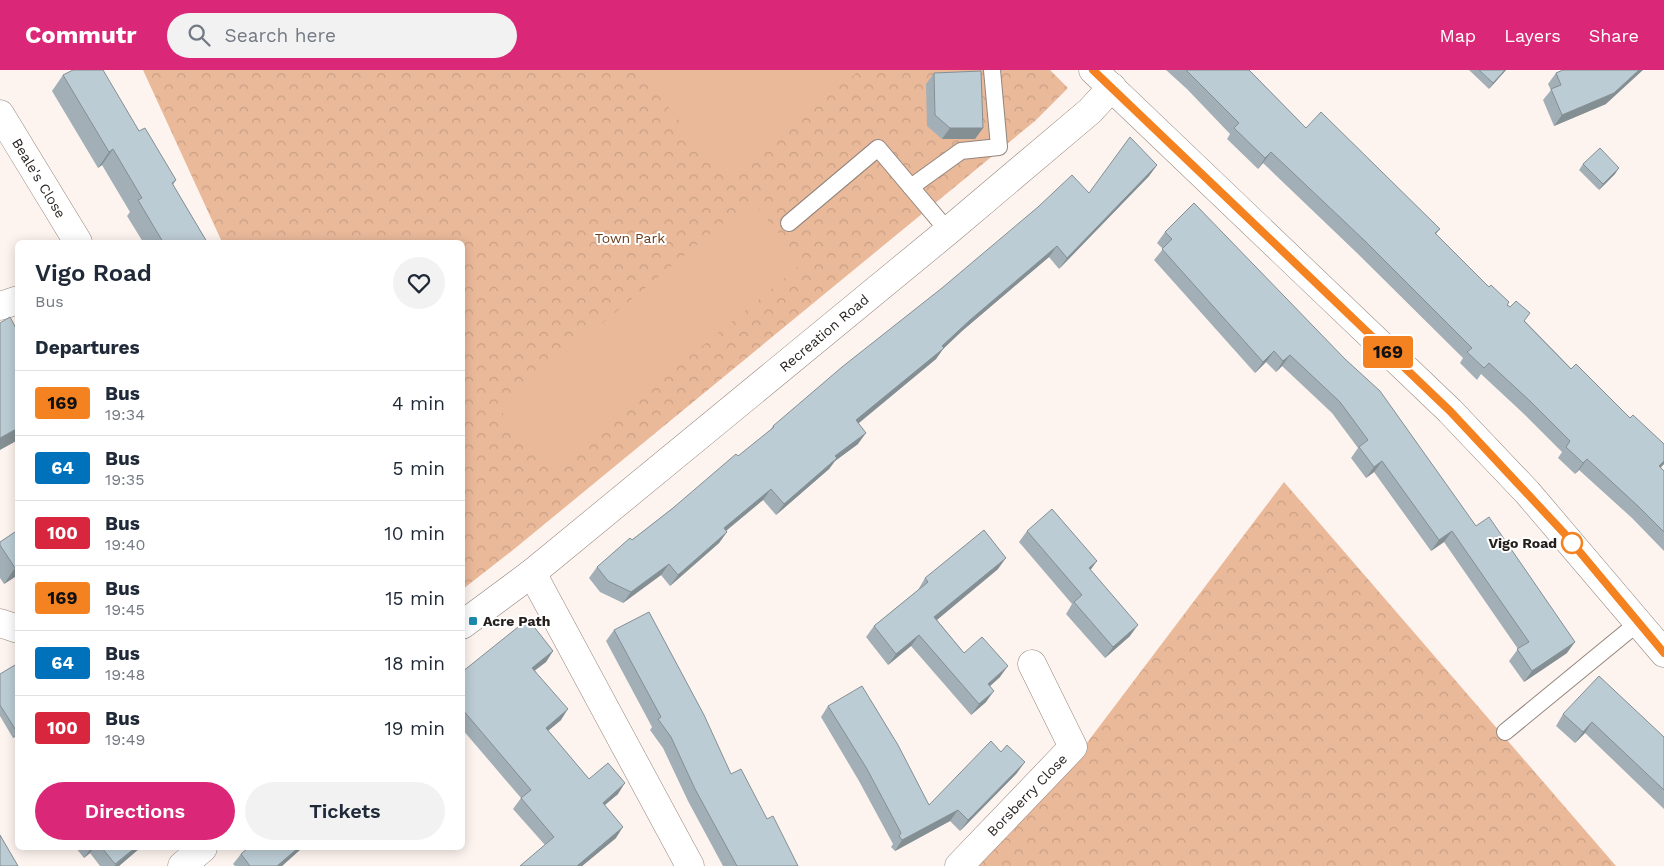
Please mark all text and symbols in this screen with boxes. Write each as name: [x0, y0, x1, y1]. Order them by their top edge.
search box: [167, 13, 517, 58]
text: Commutr: [25, 21, 137, 49]
icon: search: [185, 21, 213, 49]
text: Search here: [225, 24, 336, 47]
text: Map: [1439, 25, 1476, 46]
text: Layers: [1504, 25, 1561, 46]
text: Share: [1589, 25, 1639, 46]
street label: Beale's Close: [9, 135, 69, 221]
park label: Town Park: [595, 230, 665, 246]
button: heart: [393, 257, 445, 309]
text: Vigo Road: [35, 259, 152, 287]
street label: Recreation Road: [776, 291, 872, 375]
text: Bus: [35, 292, 64, 311]
text: Departures: [35, 336, 140, 359]
line badge: 169: [1359, 336, 1417, 368]
text: 169: [1373, 341, 1403, 362]
text: Bus: [105, 382, 140, 405]
text: 169: [48, 392, 77, 413]
text: 4 min: [392, 392, 445, 415]
text: 19:34: [105, 405, 145, 424]
text: Bus: [105, 447, 140, 470]
text: 64: [51, 457, 74, 478]
text: 5 min: [393, 457, 445, 480]
text: 19:35: [105, 470, 145, 489]
text: Bus: [105, 512, 140, 535]
text: 100: [47, 522, 78, 543]
text: 10 min: [384, 522, 445, 545]
marker: Vigo Road: [1561, 532, 1583, 554]
text: 19:40: [105, 535, 146, 554]
place label: Vigo Road: [1488, 535, 1557, 551]
text: Bus: [105, 577, 140, 600]
text: 169: [48, 587, 77, 608]
text: 15 min: [385, 587, 445, 610]
text: 19:45: [105, 600, 145, 619]
place label: Acre Path: [483, 613, 550, 629]
marker: Acre Path: [467, 615, 479, 627]
text: Bus: [105, 642, 140, 665]
text: 64: [51, 652, 74, 673]
text: 18 min: [384, 652, 445, 675]
text: 19:48: [105, 665, 145, 684]
text: Bus: [105, 707, 140, 730]
text: 100: [47, 717, 78, 738]
text: 19 min: [384, 717, 445, 740]
text: 19:49: [105, 730, 146, 749]
street label: Borsberry Close: [984, 751, 1070, 839]
button: Directions: [35, 782, 235, 840]
button: Tickets: [245, 782, 445, 840]

